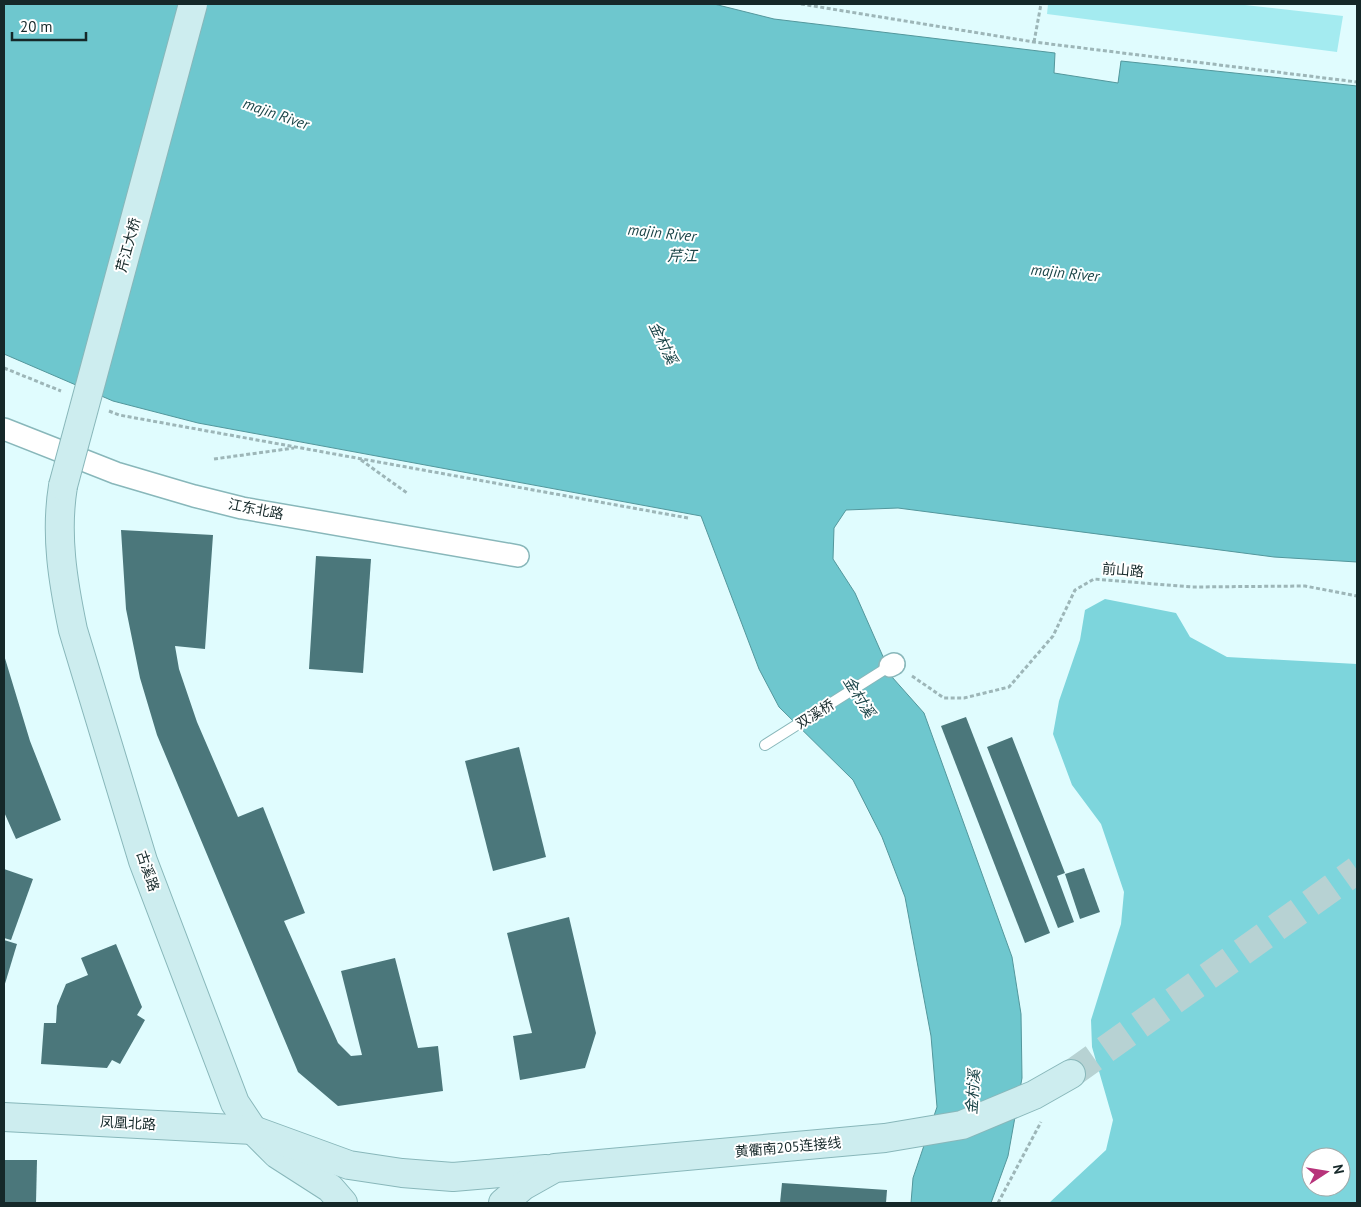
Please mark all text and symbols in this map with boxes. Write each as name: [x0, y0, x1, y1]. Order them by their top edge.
scale bar: [12, 10, 86, 42]
text: 20 m: [20, 17, 53, 36]
water label: majin River: [241, 93, 313, 134]
street label: 芹江大桥: [112, 216, 144, 274]
water label: majin River: [627, 219, 698, 246]
water label: 芹江: [667, 246, 699, 265]
water label: majin River: [1030, 259, 1101, 286]
water label: 金村溪: [645, 318, 683, 369]
street label: 江东北路: [227, 495, 285, 523]
street label: 前山路: [1101, 559, 1145, 581]
water label: 金村溪: [839, 673, 880, 723]
street label: 双溪桥: [792, 695, 838, 733]
street label: 古溪路: [133, 848, 163, 894]
water label: 金村溪: [961, 1067, 984, 1115]
street label: 凤凰北路: [100, 1113, 156, 1133]
street label: 黄衢南205连接线: [734, 1133, 842, 1161]
north arrow: [1301, 1147, 1351, 1197]
text: N: [1329, 1163, 1348, 1176]

